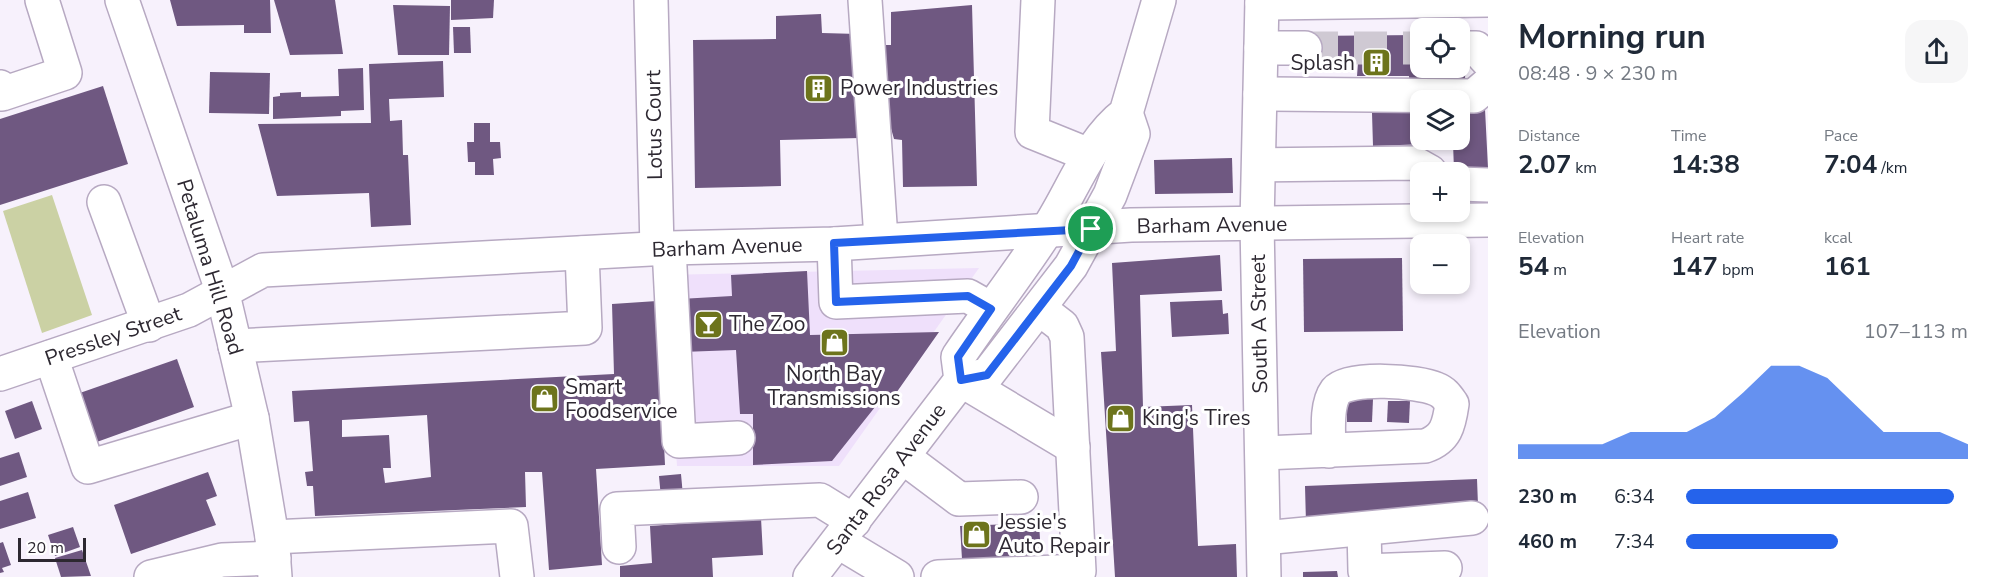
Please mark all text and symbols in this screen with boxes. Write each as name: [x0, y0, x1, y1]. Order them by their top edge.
text: Morning run: [1518, 15, 1706, 60]
map controls: [1410, 18, 1470, 294]
button: locate: [1410, 18, 1470, 78]
button: share: [1905, 20, 1968, 83]
building icon: Splash: [1360, 47, 1392, 79]
place label: Splash: [1290, 49, 1355, 77]
text: 08:48 · 9 × 230 m: [1518, 60, 1678, 87]
street label: Lotus Court: [639, 69, 669, 180]
building icon: Power Industries: [803, 72, 835, 104]
place label: Power Industries: [840, 74, 998, 102]
button: layers: [1410, 90, 1470, 150]
text: Distance: [1518, 125, 1580, 147]
text: Time: [1671, 125, 1707, 147]
text: Pace: [1824, 125, 1858, 147]
text: 2.07: [1518, 147, 1571, 182]
text: 14:38: [1671, 147, 1740, 182]
text: 7:04: [1824, 147, 1877, 182]
text: km: [1571, 157, 1597, 179]
text: /km: [1877, 157, 1908, 179]
button: +: [1410, 162, 1470, 222]
street label: Petaluma Hill Road: [170, 176, 250, 358]
pin: [1065, 203, 1116, 254]
street label: Barham Avenue: [1136, 210, 1288, 240]
icon: arrive: [1074, 212, 1107, 245]
text: Elevation: [1518, 227, 1584, 249]
text: Heart rate: [1671, 227, 1744, 249]
text: kcal: [1824, 227, 1852, 249]
street label: Barham Avenue: [651, 230, 803, 264]
button: −: [1410, 234, 1470, 294]
text: 54: [1518, 249, 1549, 284]
text: 147: [1671, 249, 1718, 284]
text: 161: [1824, 249, 1871, 284]
street label: South A Street: [1244, 254, 1274, 394]
text: m: [1549, 259, 1567, 281]
text: bpm: [1718, 259, 1754, 281]
street label: Pressley Street: [41, 299, 186, 372]
bar icon: The Zoo: [692, 308, 724, 340]
place label: The Zoo: [729, 310, 806, 338]
text: Elevation: [1518, 318, 1601, 345]
text: 107–113 m: [1864, 318, 1968, 345]
shop icon: North Bay Transmissions: [818, 327, 850, 359]
place label: North Bay Transmissions: [767, 360, 901, 412]
place label: Smart Foodservice: [565, 373, 678, 425]
shop icon: Smart Foodservice: [528, 383, 560, 415]
street label: Santa Rosa Avenue: [820, 397, 952, 561]
shop icon: King's Tires: [1105, 402, 1137, 434]
place label: King's Tires: [1142, 404, 1251, 432]
text: 230 m: [1518, 483, 1577, 510]
text: 6:34: [1614, 483, 1655, 510]
place label: Jessie's Auto Repair: [997, 508, 1111, 560]
shop icon: Jessie's Auto Repair: [961, 518, 993, 550]
text: 460 m: [1518, 528, 1577, 555]
text: 7:34: [1614, 528, 1655, 555]
scale bar: [18, 535, 86, 562]
text: 20 m: [27, 537, 64, 559]

